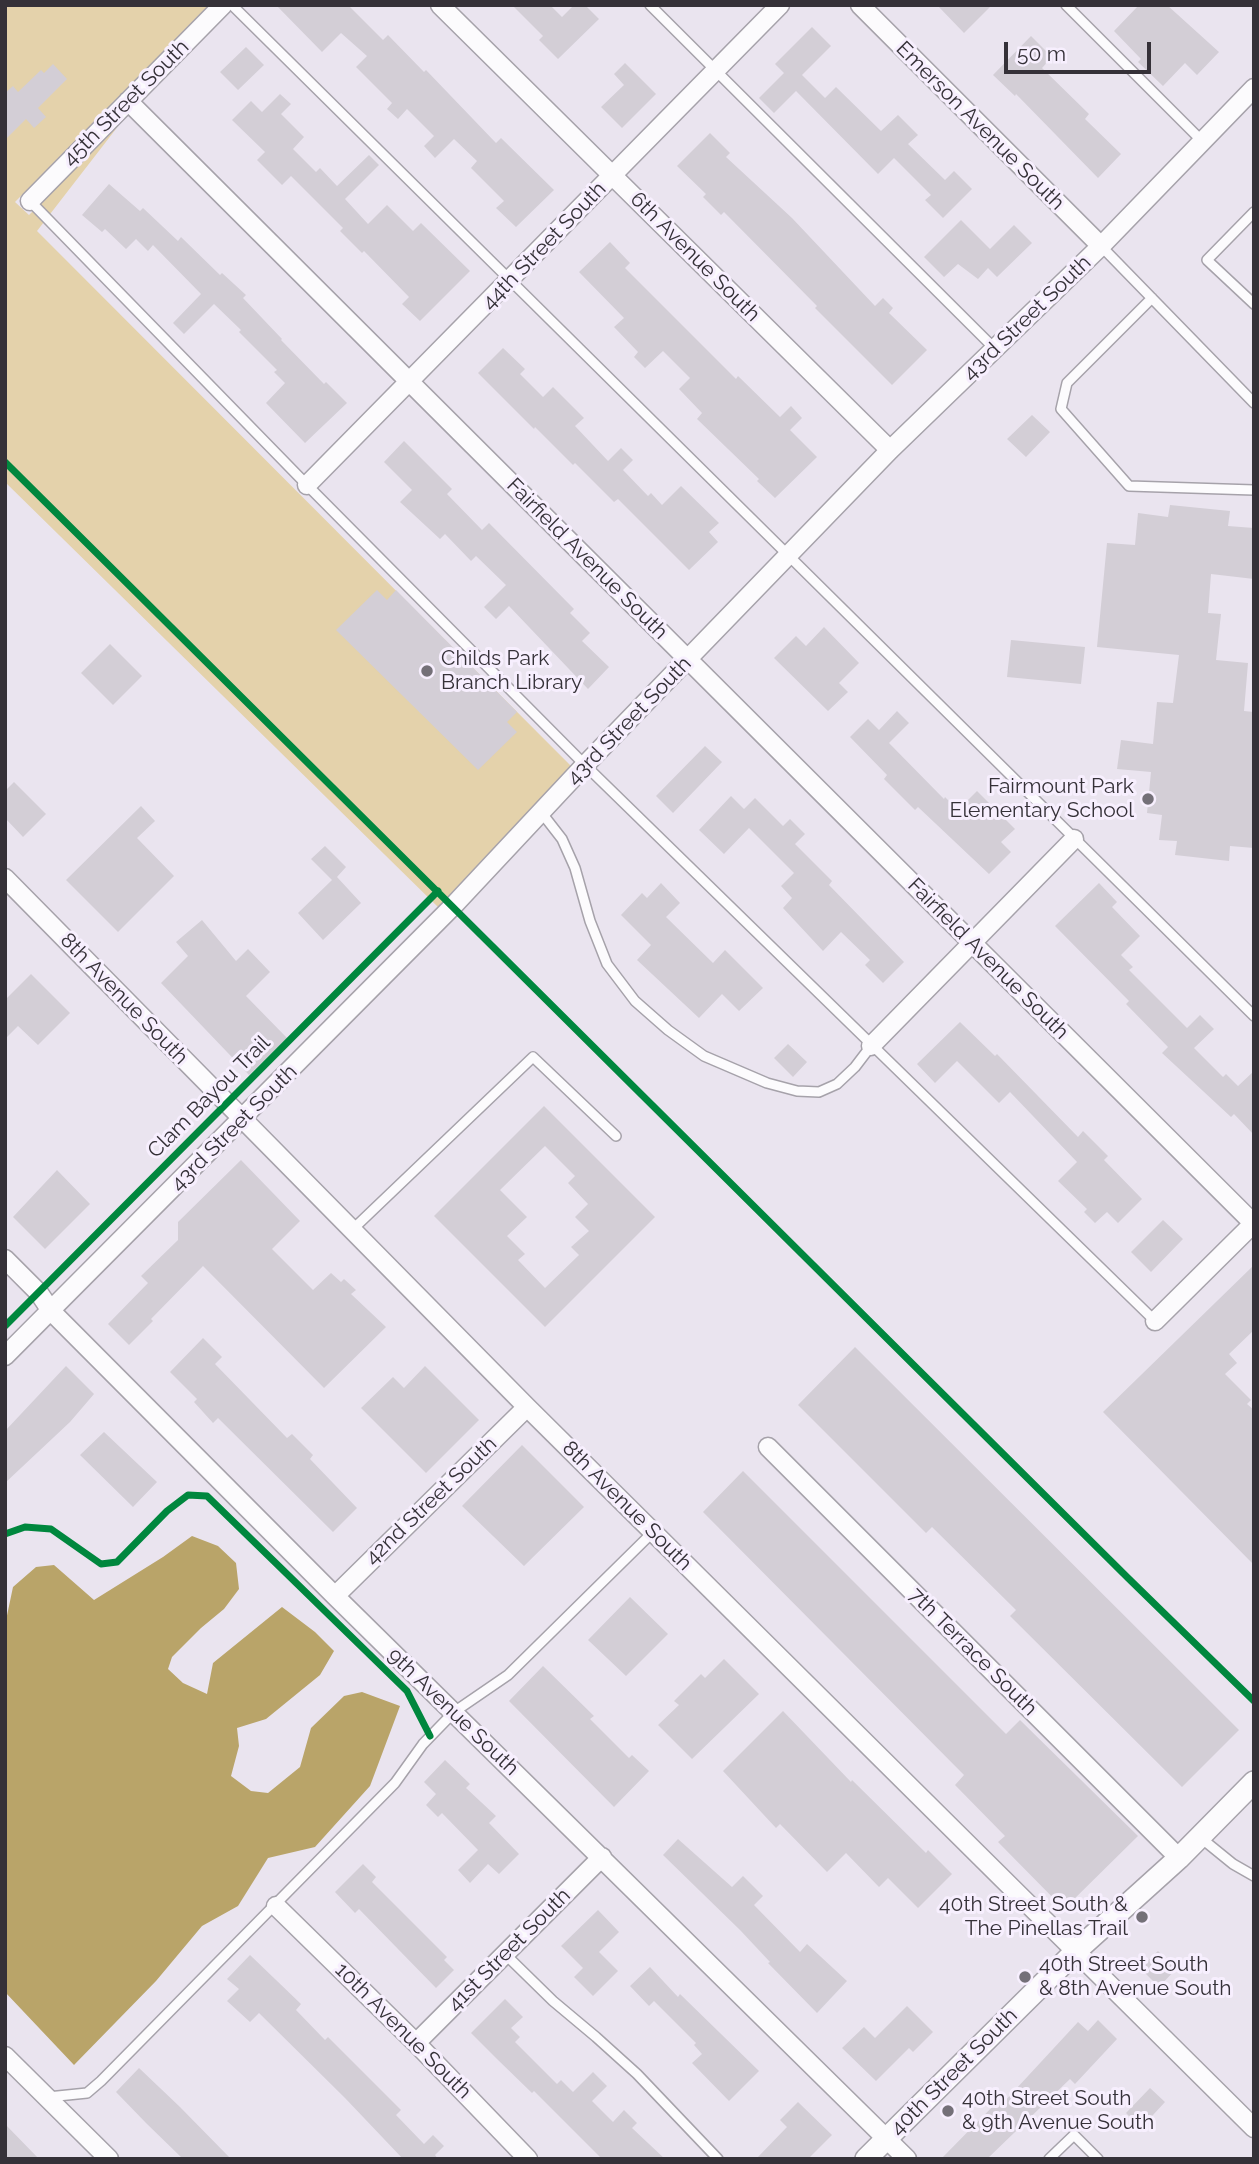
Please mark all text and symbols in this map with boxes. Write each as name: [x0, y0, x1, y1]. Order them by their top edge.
scale bar: [1007, 28, 1154, 72]
street label: 45th Street South: [58, 35, 194, 171]
street label: Emerson Avenue South: [890, 36, 1070, 216]
text: 50 m: [1017, 41, 1066, 66]
street label: 44th Street South: [477, 177, 611, 315]
street label: 6th Avenue South: [625, 187, 765, 327]
street label: 43rd Street South: [958, 250, 1096, 386]
street label: Fairfield Avenue South: [501, 473, 673, 645]
place label: Childs Park Branch Library: [441, 646, 582, 696]
street label: 43rd Street South: [561, 652, 697, 790]
marker: Childs Park Branch Library: [419, 663, 435, 679]
place label: Fairmount Park Elementary School: [950, 774, 1134, 824]
marker: Fairmount Park Elementary School: [1140, 791, 1156, 807]
street label: Fairfield Avenue South: [902, 873, 1074, 1045]
street label: 8th Avenue South: [55, 928, 193, 1070]
street label: Clam Bayou Trail: [143, 1031, 275, 1163]
street label: 43rd Street South: [165, 1059, 303, 1197]
street label: 42nd Street South: [360, 1432, 502, 1570]
street label: 8th Avenue South: [557, 1436, 697, 1576]
street label: 7th Terrace South: [904, 1583, 1042, 1721]
street label: 9th Avenue South: [382, 1643, 524, 1781]
street label: 41st Street South: [442, 1883, 576, 2017]
place label: 40th Street South & The Pinellas Trail: [939, 1892, 1128, 1942]
marker: 40th Street South & The Pinellas Trail: [1134, 1909, 1150, 1925]
place label: 40th Street South & 8th Avenue South: [1039, 1952, 1231, 2002]
street label: 10th Avenue South: [330, 1958, 476, 2104]
marker: 40th Street South & 8th Avenue South: [1017, 1969, 1033, 1985]
street label: 40th Street South: [885, 2003, 1023, 2141]
place label: 40th Street South & 9th Avenue South: [962, 2086, 1154, 2136]
marker: 40th Street South & 9th Avenue South: [940, 2103, 956, 2119]

